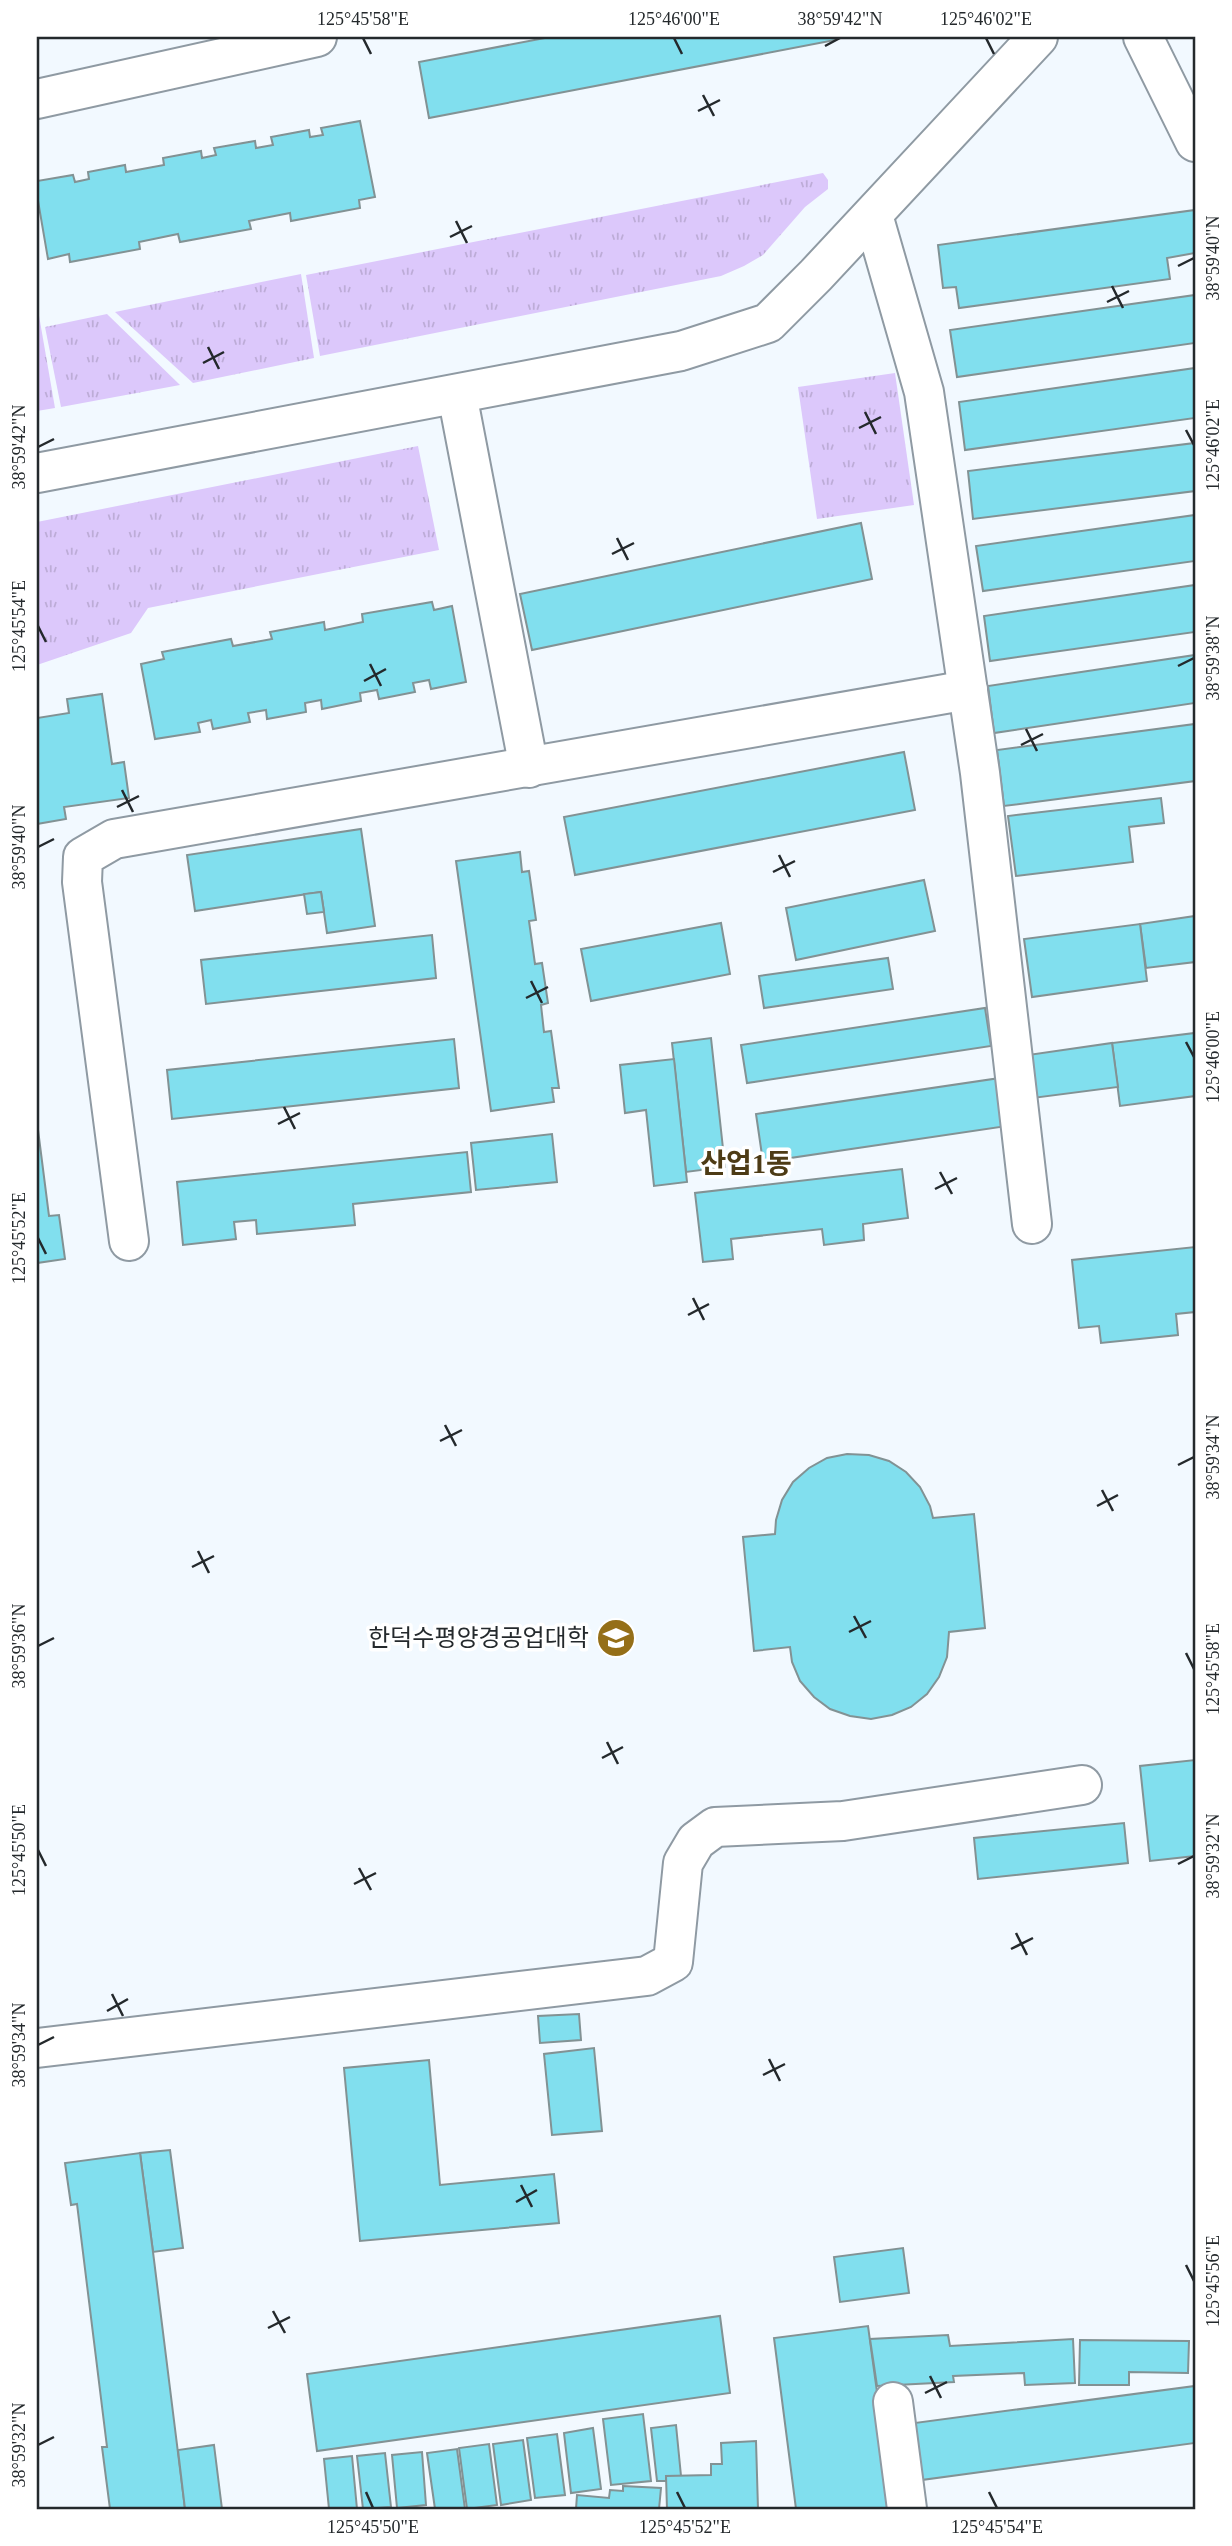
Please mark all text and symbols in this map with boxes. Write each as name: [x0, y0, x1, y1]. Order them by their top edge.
text: 125°45'58"E: [317, 9, 409, 29]
text: 125°46'00"E: [628, 9, 720, 29]
text: 38°59'42"N: [798, 9, 882, 29]
text: 125°46'02"E: [940, 9, 1032, 29]
text: 38°59'40"N: [1203, 216, 1223, 300]
text: 125°46'02"E: [1203, 399, 1223, 491]
text: 38°59'42"N: [9, 405, 29, 489]
text: 125°45'54"E: [9, 580, 29, 672]
text: 38°59'38"N: [1203, 616, 1223, 700]
text: 38°59'40"N: [9, 805, 29, 889]
text: 125°46'00"E: [1203, 1011, 1223, 1103]
district label: 산업1동: [700, 1148, 792, 1179]
text: 125°45'52"E: [9, 1192, 29, 1284]
text: 38°59'34"N: [1203, 1415, 1223, 1499]
text: 38°59'36"N: [9, 1604, 29, 1688]
school or university icon: 한덕수평양경공업대학: [595, 1617, 637, 1659]
text: 125°45'58"E: [1203, 1623, 1223, 1715]
place label: 한덕수평양경공업대학: [368, 1625, 589, 1651]
text: 125°45'50"E: [9, 1804, 29, 1896]
text: 38°59'32"N: [1203, 1814, 1223, 1898]
text: 38°59'34"N: [9, 2003, 29, 2087]
text: 125°45'56"E: [1203, 2235, 1223, 2327]
text: 38°59'32"N: [9, 2403, 29, 2487]
text: 125°45'50"E: [327, 2517, 419, 2537]
text: 125°45'52"E: [639, 2517, 731, 2537]
text: 125°45'54"E: [951, 2517, 1043, 2537]

